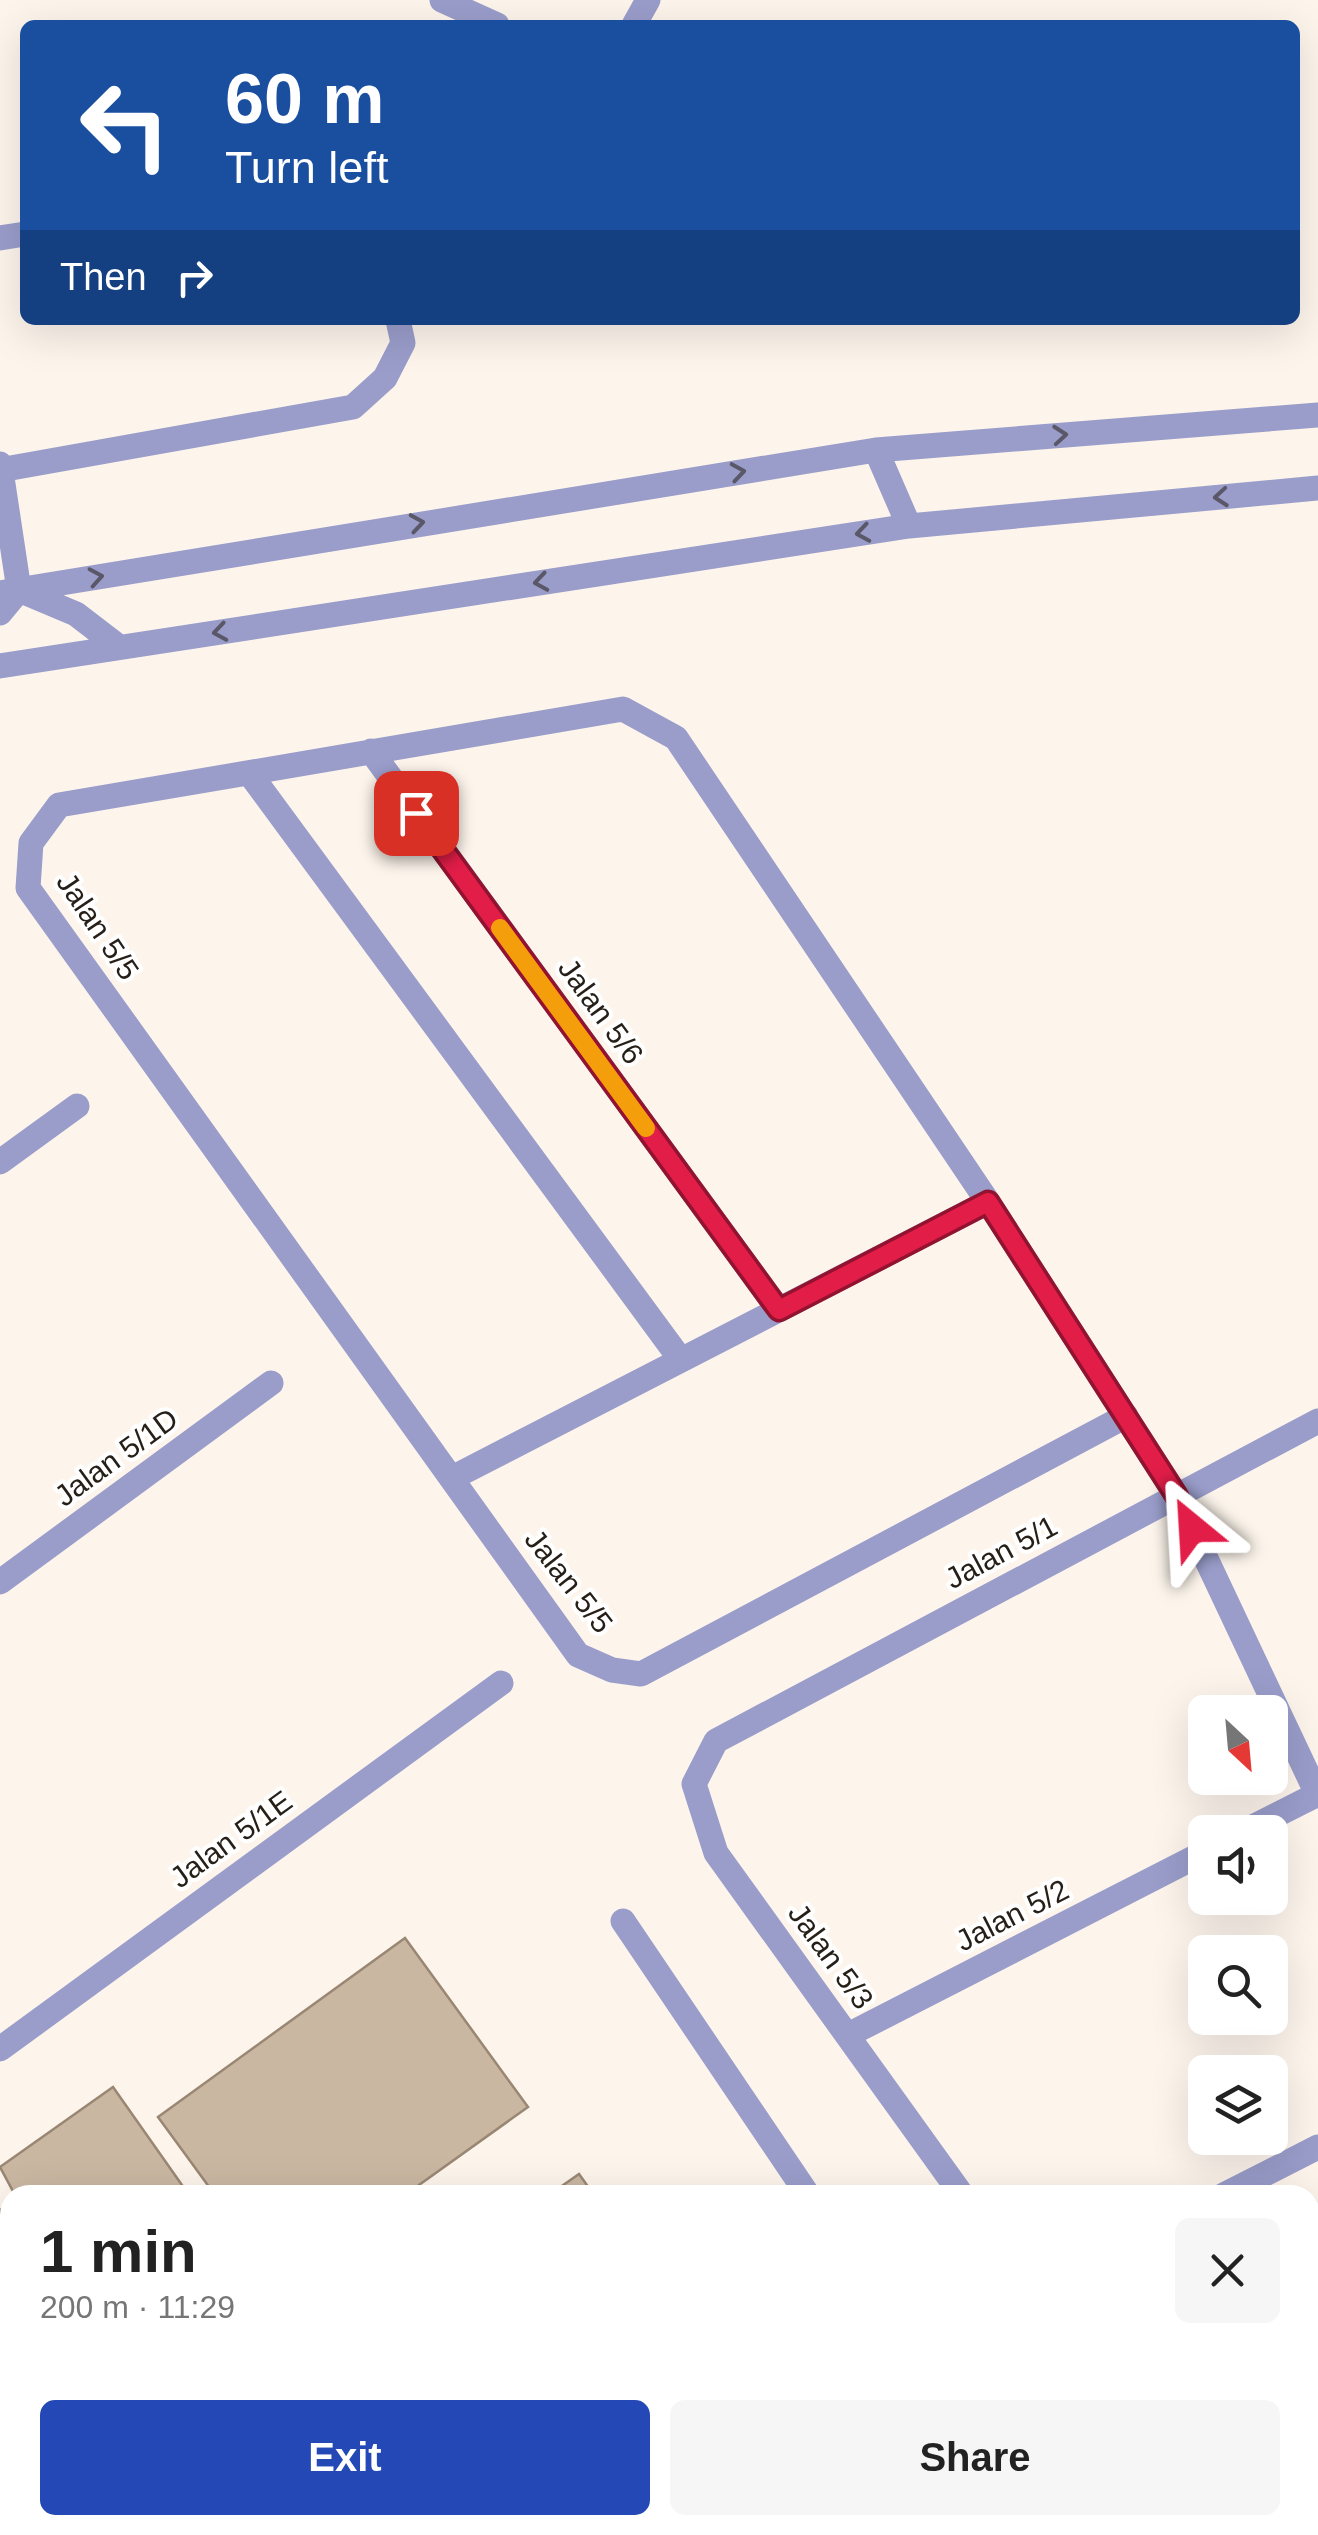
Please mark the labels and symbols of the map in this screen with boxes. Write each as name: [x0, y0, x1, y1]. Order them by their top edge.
one-way arrow: [1053, 424, 1069, 446]
one-way arrow: [729, 462, 746, 483]
one-way arrow: [1212, 486, 1228, 508]
one-way arrow: [408, 514, 425, 535]
one-way arrow: [854, 522, 871, 543]
one-way arrow: [88, 567, 104, 588]
one-way arrow: [533, 571, 550, 592]
one-way arrow: [212, 621, 229, 642]
pin: [374, 771, 459, 856]
street label: Jalan 5/5: [50, 866, 146, 986]
street label: Jalan 5/6: [552, 952, 650, 1070]
street label: Jalan 5/1D: [48, 1401, 184, 1513]
position arrow: [1140, 1476, 1244, 1580]
street label: Jalan 5/1: [939, 1509, 1063, 1595]
street label: Jalan 5/5: [519, 1523, 619, 1639]
north arrow: [1188, 1695, 1288, 1795]
street label: Jalan 5/1E: [164, 1784, 298, 1894]
street label: Jalan 5/2: [950, 1873, 1074, 1957]
street label: Jalan 5/3: [782, 1897, 880, 2015]

